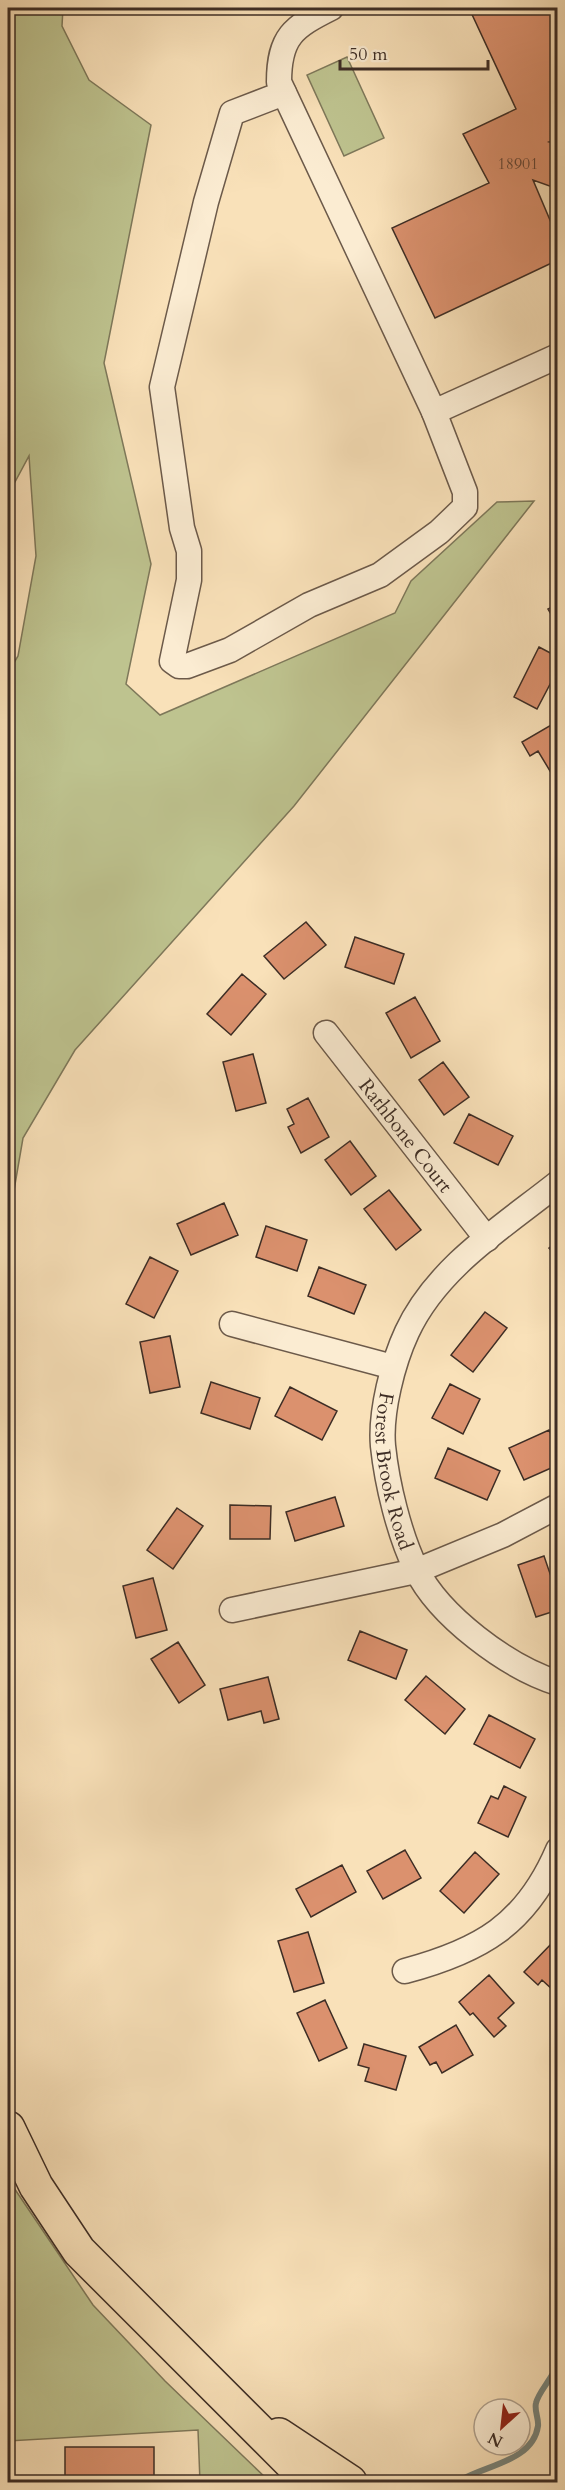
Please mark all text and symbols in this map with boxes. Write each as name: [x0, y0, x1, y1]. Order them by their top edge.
scale bar: [340, 33, 488, 71]
text: 50 m: [349, 42, 388, 67]
house number: 18901: [498, 153, 538, 175]
street label: Rathbone Court: [353, 1073, 459, 1199]
street label: Forest Brook Road: [369, 1390, 420, 1554]
north arrow: [472, 2397, 532, 2457]
text: N: [484, 2426, 507, 2452]

